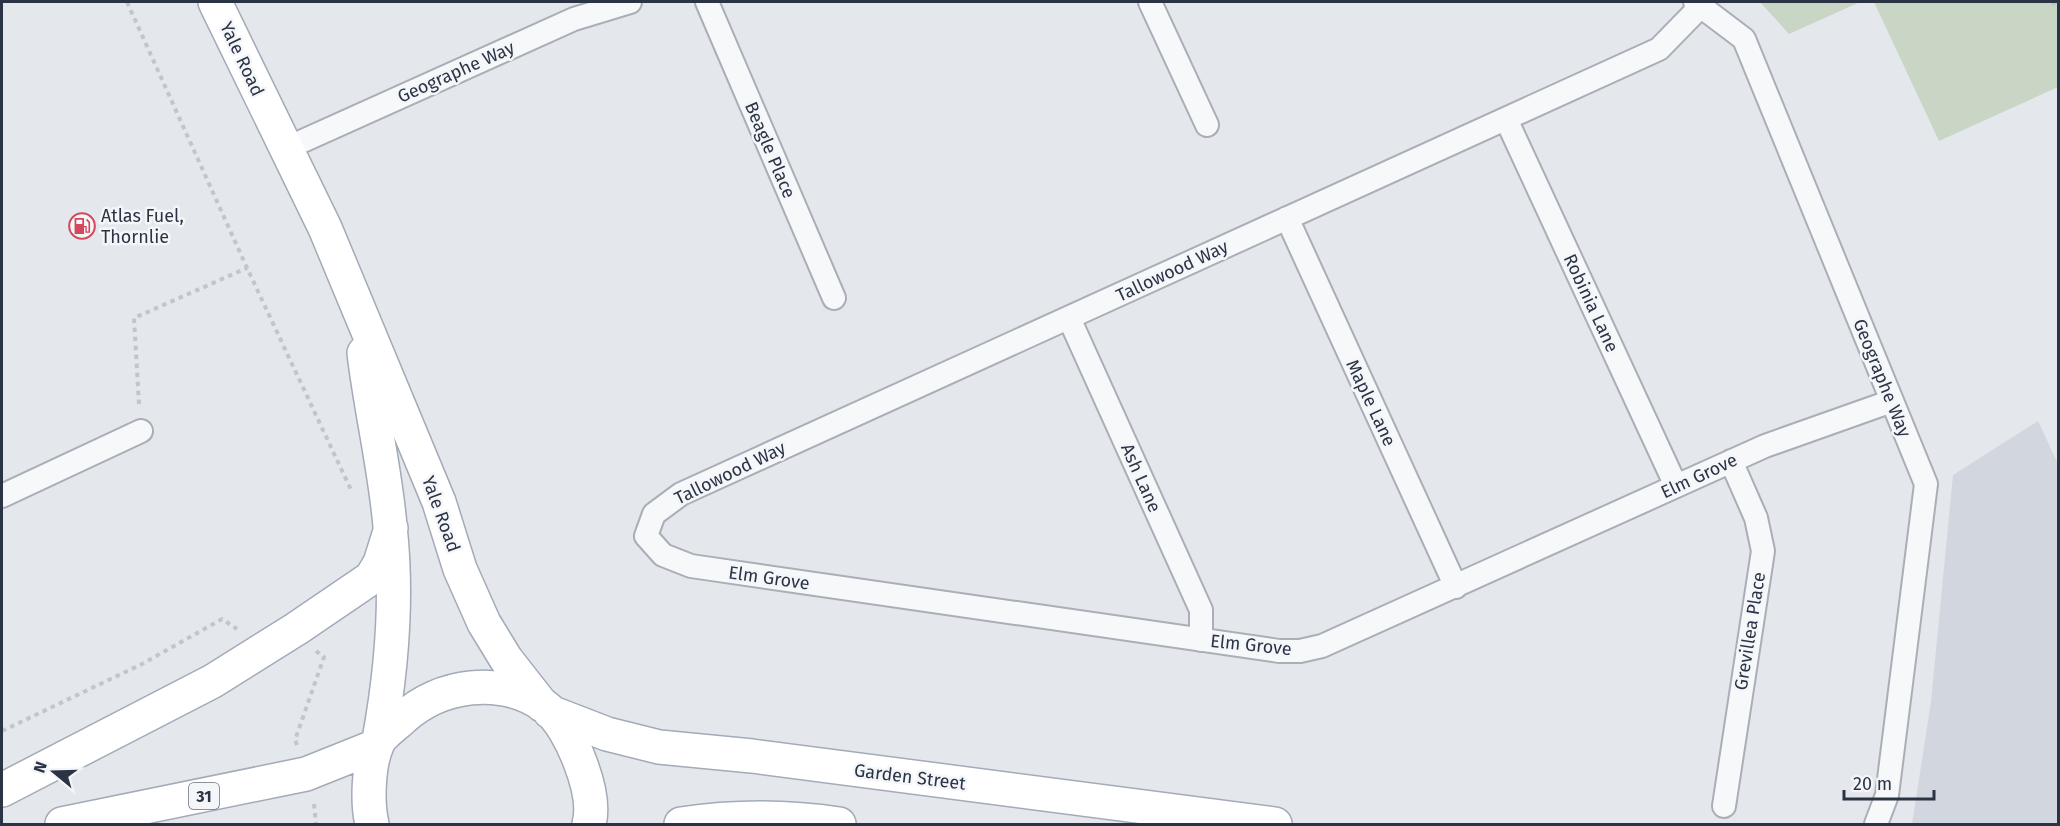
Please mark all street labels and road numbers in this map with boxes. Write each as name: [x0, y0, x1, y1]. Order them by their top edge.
street label: Yale Road: [215, 18, 269, 100]
street label: Geographe Way: [394, 36, 518, 108]
street label: Beagle Place: [740, 98, 800, 202]
street label: Tallowood Way: [1112, 235, 1232, 307]
street label: Robinia Lane: [1559, 250, 1623, 356]
street label: Geographe Way: [1848, 316, 1916, 441]
street label: Maple Lane: [1341, 356, 1401, 450]
street label: Tallowood Way: [671, 436, 789, 509]
street label: Ash Lane: [1116, 440, 1166, 516]
street label: Elm Grove: [1657, 449, 1741, 503]
street label: Yale Road: [417, 473, 465, 555]
street label: Elm Grove: [727, 561, 811, 595]
street label: Grevillea Place: [1730, 570, 1770, 692]
street label: Elm Grove: [1209, 630, 1293, 660]
street label: Garden Street: [853, 759, 968, 795]
road number: 31: [189, 783, 219, 809]

